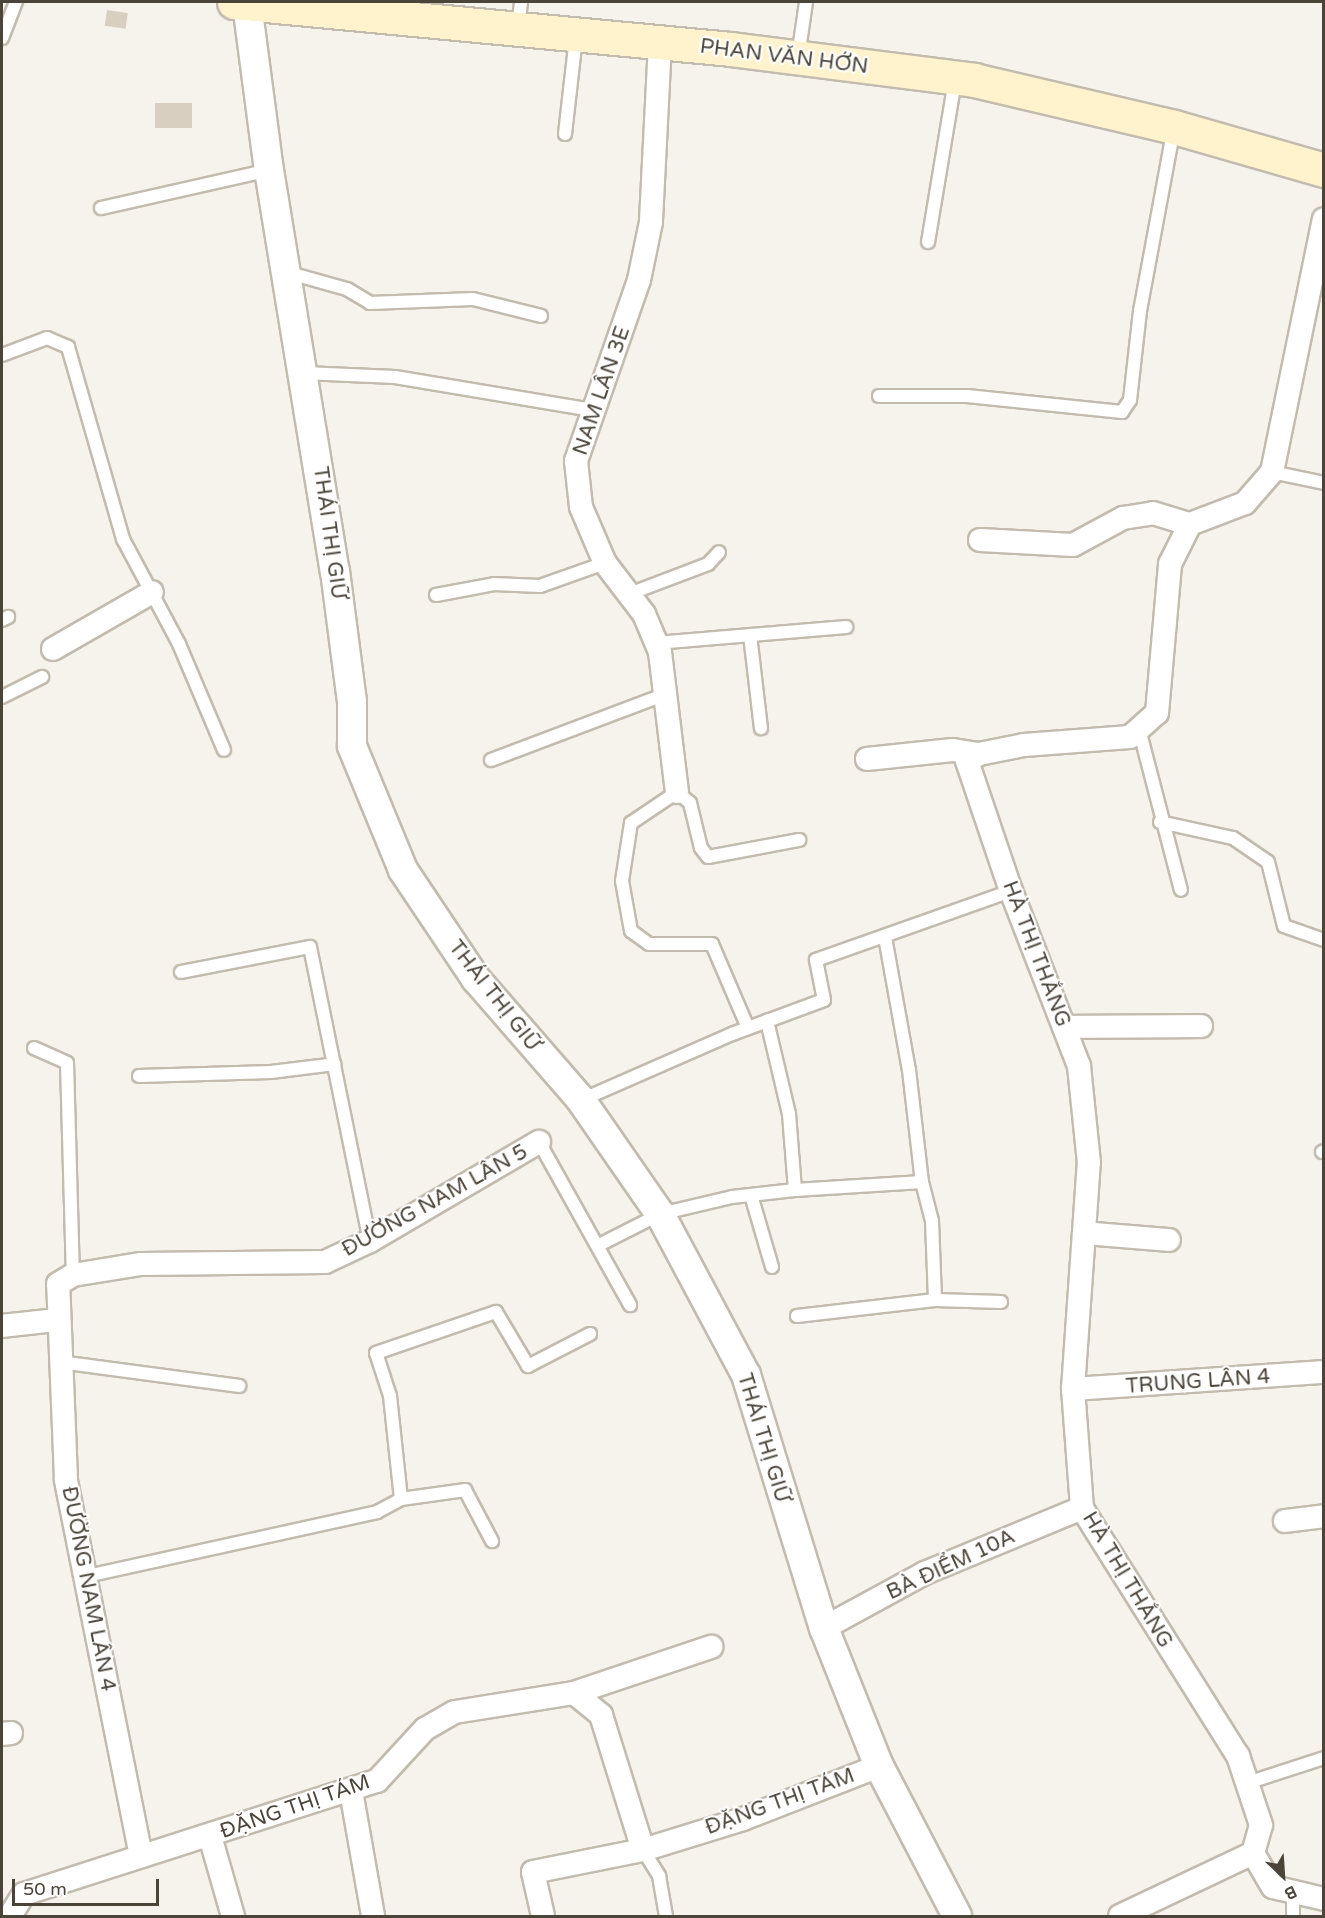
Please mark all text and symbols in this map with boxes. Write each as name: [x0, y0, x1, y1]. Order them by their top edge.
street label: PHAN VĂN HỚN: [698, 34, 870, 80]
street label: NAM LÂN 3E: [568, 323, 636, 459]
street label: THÁI THỊ GIỮ: [307, 465, 351, 601]
street label: HÀ THỊ THẮNG: [997, 878, 1075, 1030]
street label: THÁI THỊ GIỮ: [443, 936, 545, 1056]
street label: ĐƯỜNG NAM LÂN 5: [338, 1139, 532, 1263]
street label: TRUNG LÂN 4: [1125, 1364, 1271, 1400]
street label: THÁI THỊ GIỮ: [731, 1370, 795, 1506]
street label: ĐƯỜNG NAM LÂN 4: [56, 1484, 120, 1694]
street label: HÀ THỊ THẮNG: [1077, 1507, 1177, 1653]
street label: BÀ ĐIỂM 10A: [883, 1524, 1019, 1606]
street label: ĐẶNG THỊ TÁM: [702, 1763, 858, 1841]
street label: ĐẶNG THỊ TÁM: [217, 1770, 373, 1844]
north arrow: [1253, 1846, 1313, 1906]
scale bar: [15, 1867, 162, 1905]
text: 50 m: [23, 1878, 67, 1900]
text: B: [1281, 1881, 1300, 1904]

